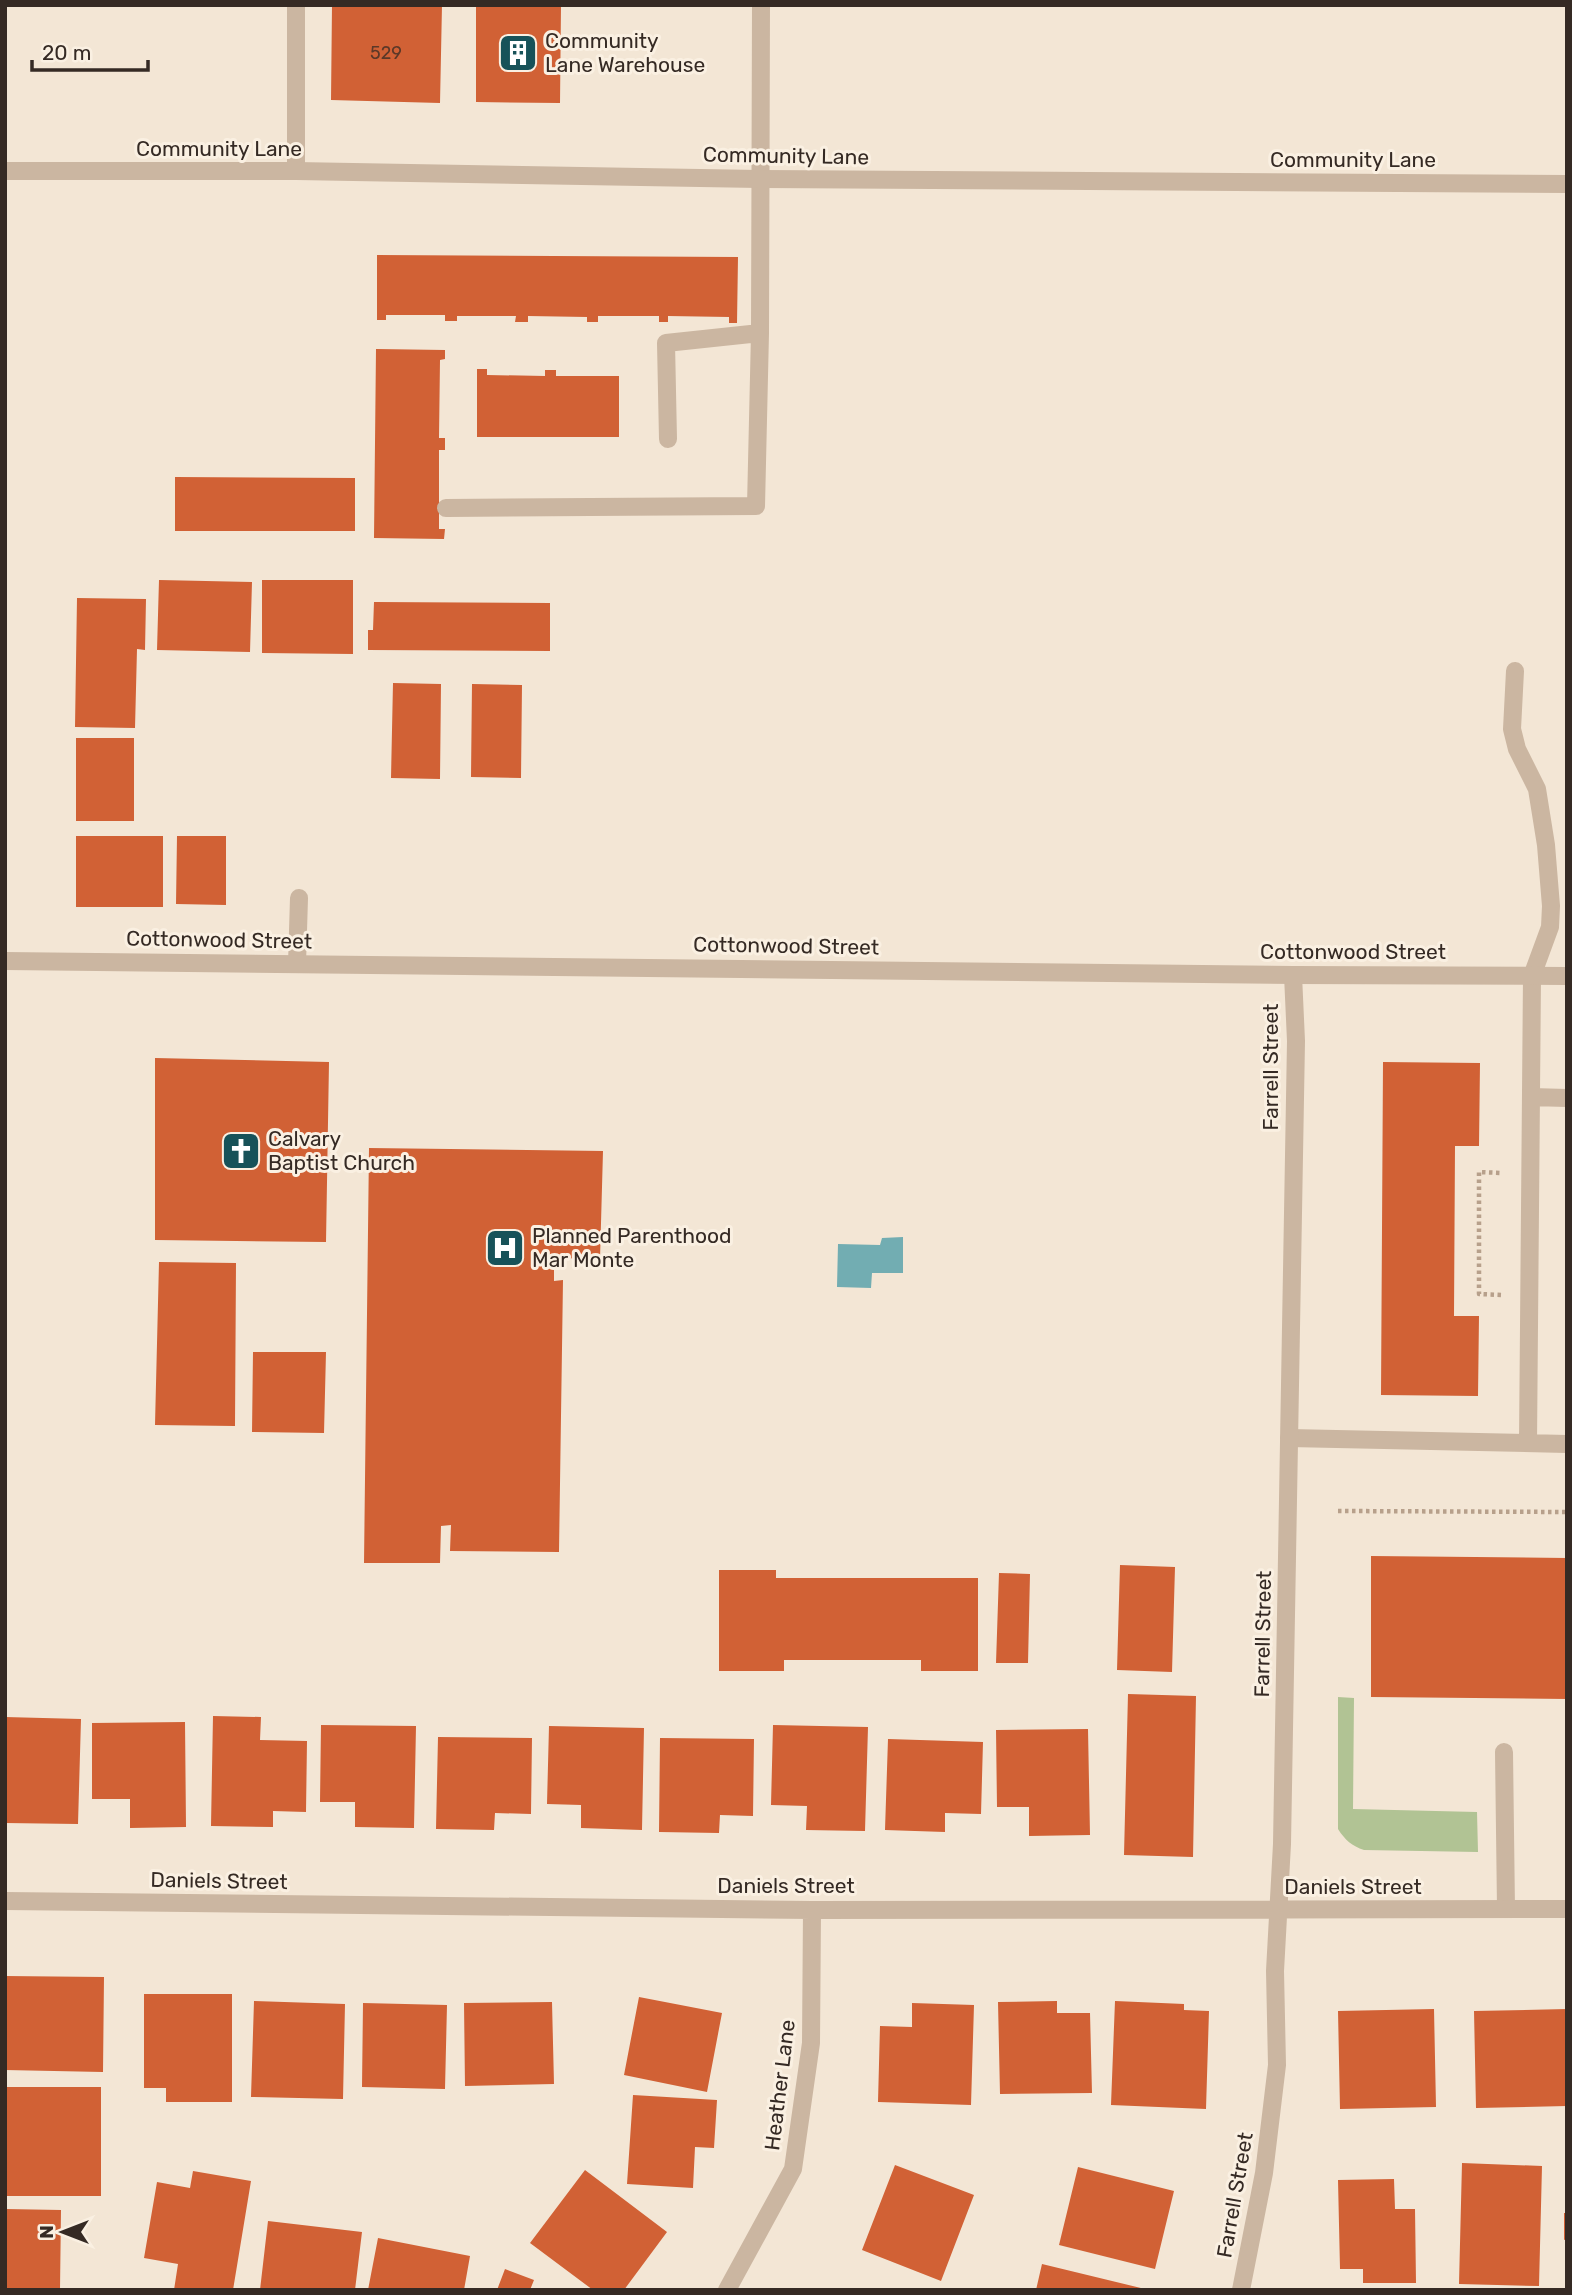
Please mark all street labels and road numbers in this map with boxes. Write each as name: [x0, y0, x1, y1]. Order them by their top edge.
street label: Community Lane: [136, 136, 302, 161]
street label: Community Lane: [703, 142, 869, 169]
street label: Community Lane: [1270, 147, 1436, 172]
street label: Cottonwood Street: [126, 925, 312, 954]
street label: Cottonwood Street: [693, 931, 879, 960]
street label: Cottonwood Street: [1260, 939, 1446, 964]
street label: Farrell Street: [1258, 1004, 1283, 1130]
street label: Farrell Street: [1249, 1570, 1276, 1698]
street label: Daniels Street: [150, 1867, 288, 1894]
street label: Daniels Street: [717, 1873, 855, 1898]
street label: Daniels Street: [1284, 1874, 1422, 1899]
street label: Heather Lane: [759, 2018, 800, 2152]
street label: Farrell Street: [1211, 2130, 1258, 2260]

